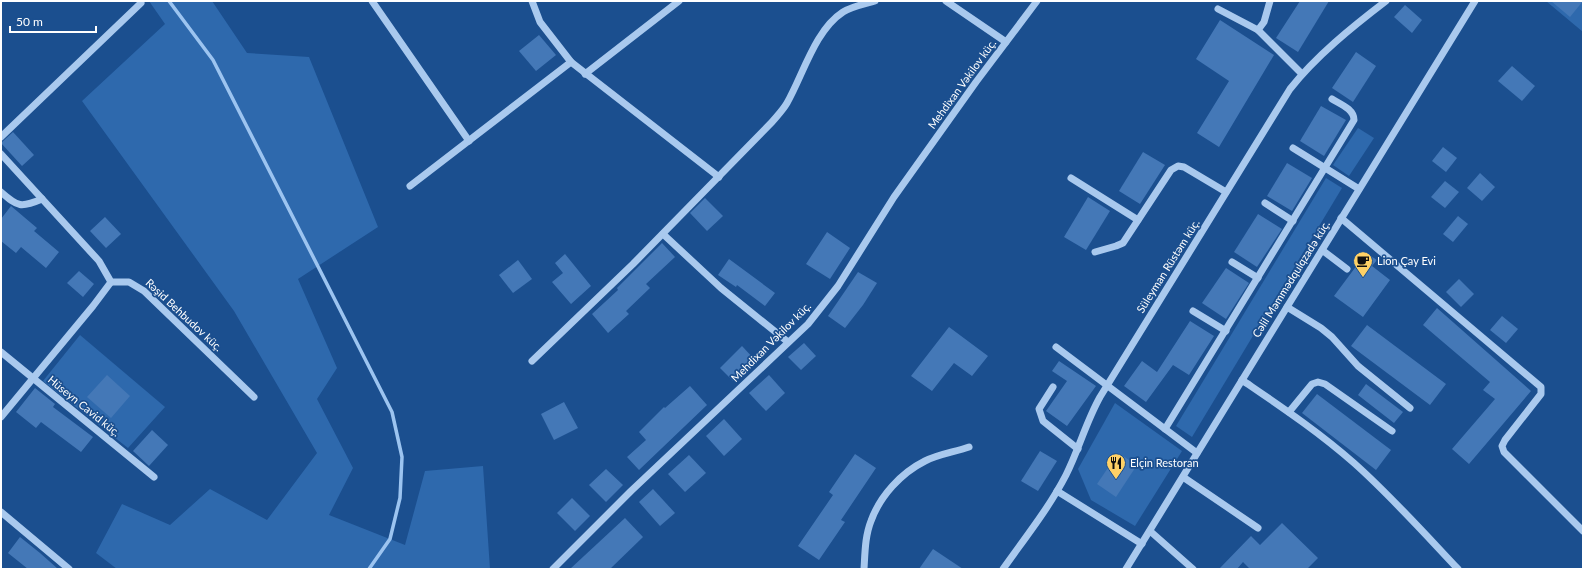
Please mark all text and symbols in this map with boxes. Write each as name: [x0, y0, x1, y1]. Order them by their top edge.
scale bar: [10, 8, 96, 34]
text: 50 m: [16, 14, 43, 29]
street label: Mehdixan Vəkilov küç.: [925, 36, 998, 131]
street label: Süleyman Rüstəm küç.: [1133, 216, 1202, 315]
street label: Cəlil Məmmədqulqzadə küç.: [1249, 218, 1332, 340]
cafe icon: Lion Çay Evi: [1352, 250, 1374, 278]
place label: Lion Çay Evi: [1377, 254, 1436, 267]
street label: Rəşid Behbudov küç.: [143, 276, 225, 354]
street label: Mehdixan Vəkilov küç.: [728, 299, 813, 384]
street label: Hüseyn Cavid küç.: [46, 373, 123, 439]
restaurant icon: Elçin Restoran: [1105, 452, 1127, 480]
place label: Elçin Restoran: [1130, 456, 1199, 469]

